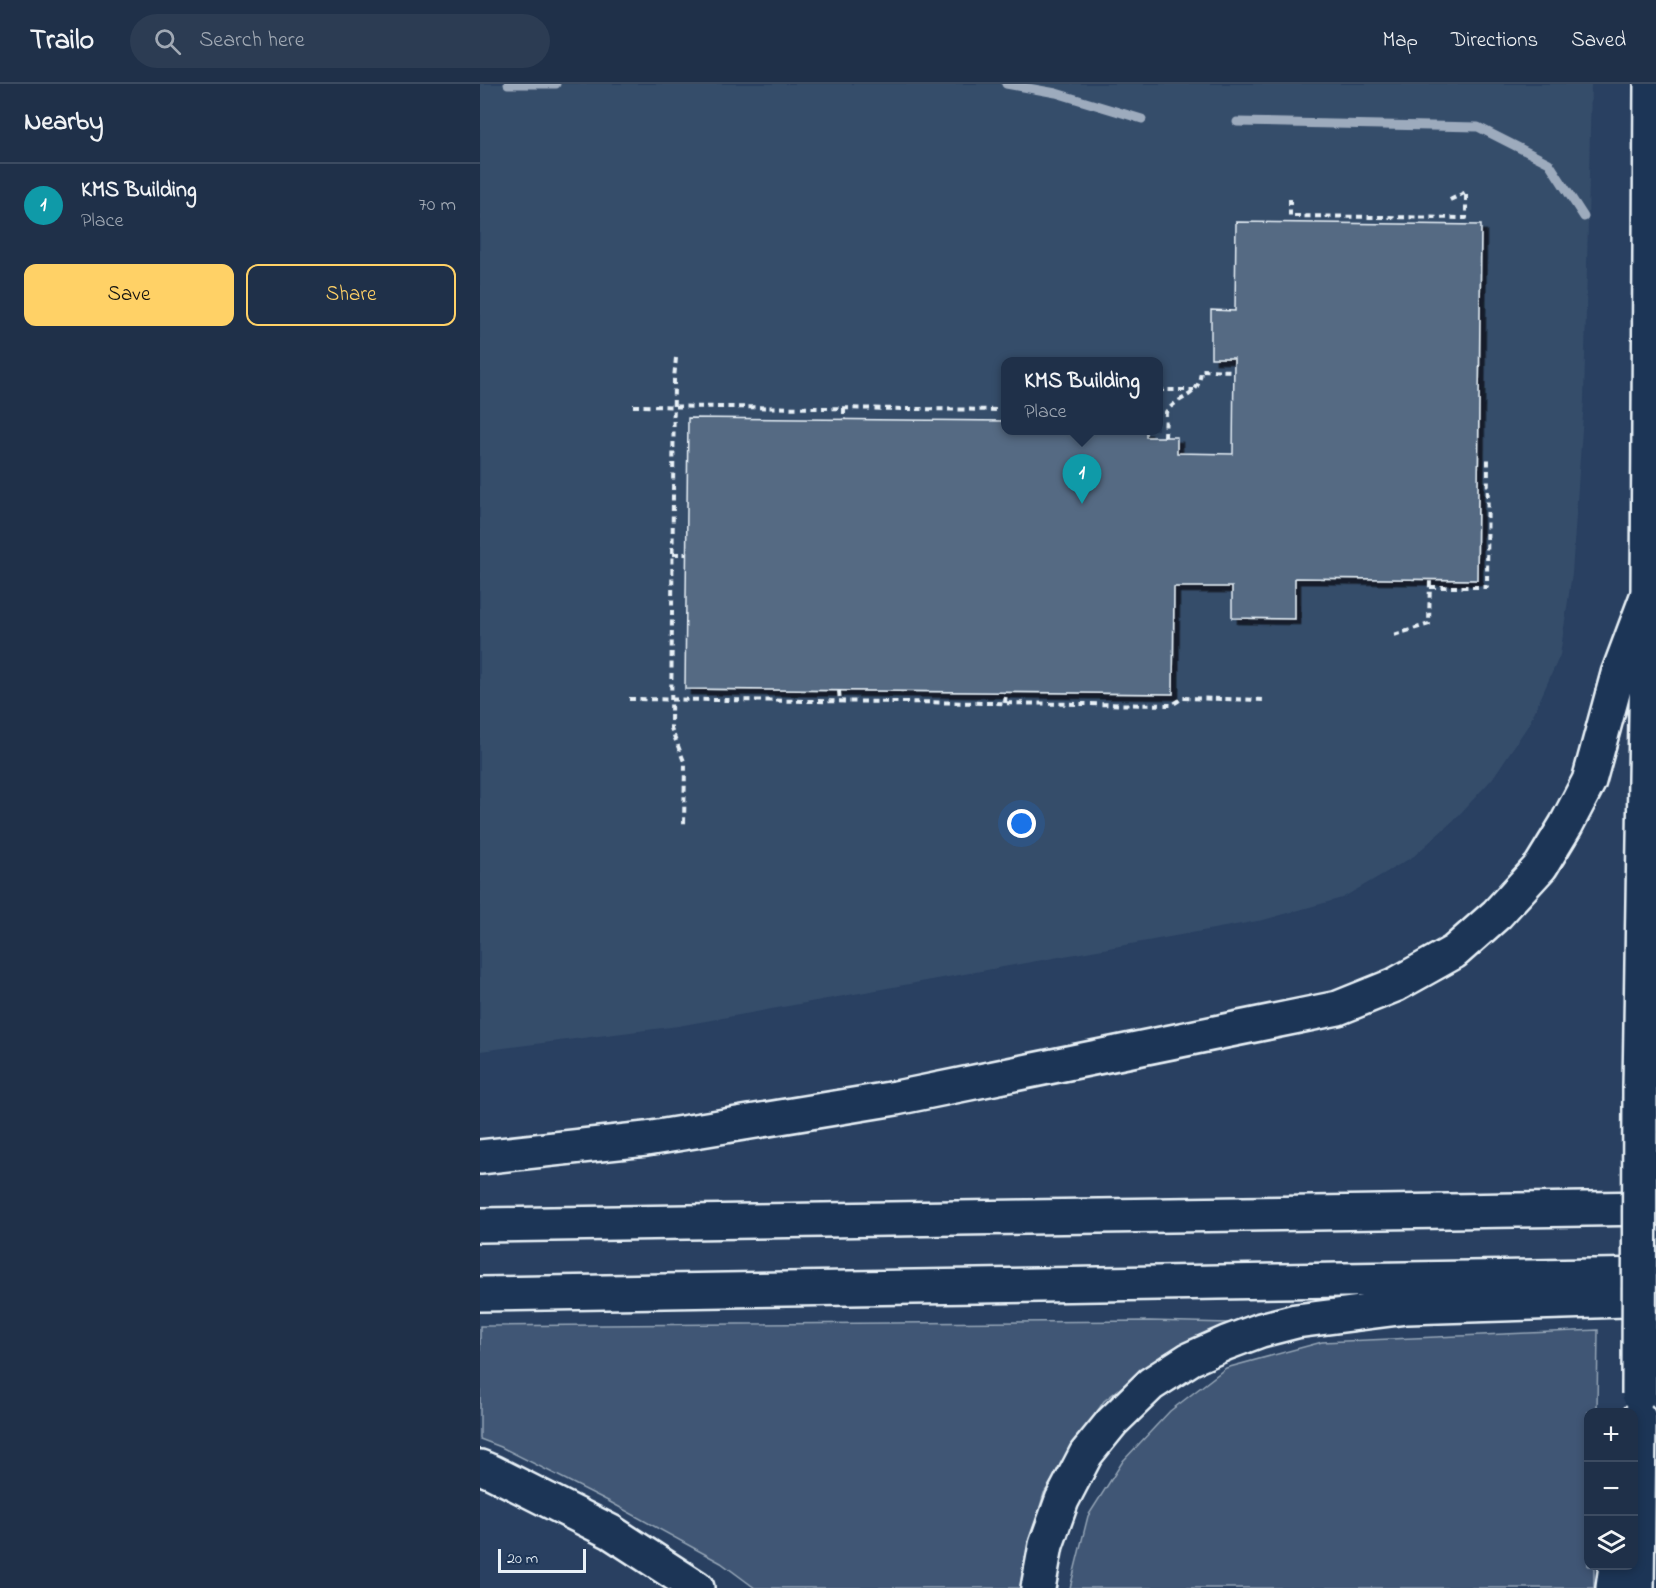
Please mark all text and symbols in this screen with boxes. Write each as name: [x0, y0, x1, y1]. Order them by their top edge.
search box: [130, 14, 550, 68]
text: Trailo: [30, 21, 94, 62]
icon: search: [151, 25, 184, 58]
text: Search here: [199, 25, 305, 57]
text: Map: [1382, 26, 1418, 56]
text: Directions: [1451, 26, 1538, 56]
text: Saved: [1571, 26, 1626, 56]
text: Nearby: [24, 104, 103, 142]
text: KMS Building: [81, 175, 197, 207]
text: 1: [40, 191, 47, 220]
text: 70 m: [419, 191, 456, 220]
text: Place: [81, 207, 123, 236]
button: Save: [24, 264, 234, 326]
button: Share: [246, 264, 456, 326]
popup: [1001, 357, 1163, 435]
text: KMS Building: [1024, 366, 1140, 398]
text: Place: [1024, 398, 1067, 427]
pin: 1: [1062, 454, 1102, 504]
your location: [1007, 809, 1036, 838]
map controls: [1584, 1408, 1638, 1570]
button: +: [1584, 1408, 1638, 1462]
button: −: [1584, 1462, 1638, 1516]
button: layers: [1584, 1516, 1638, 1570]
scale bar: [498, 1546, 586, 1574]
text: 20 m: [507, 1547, 538, 1571]

